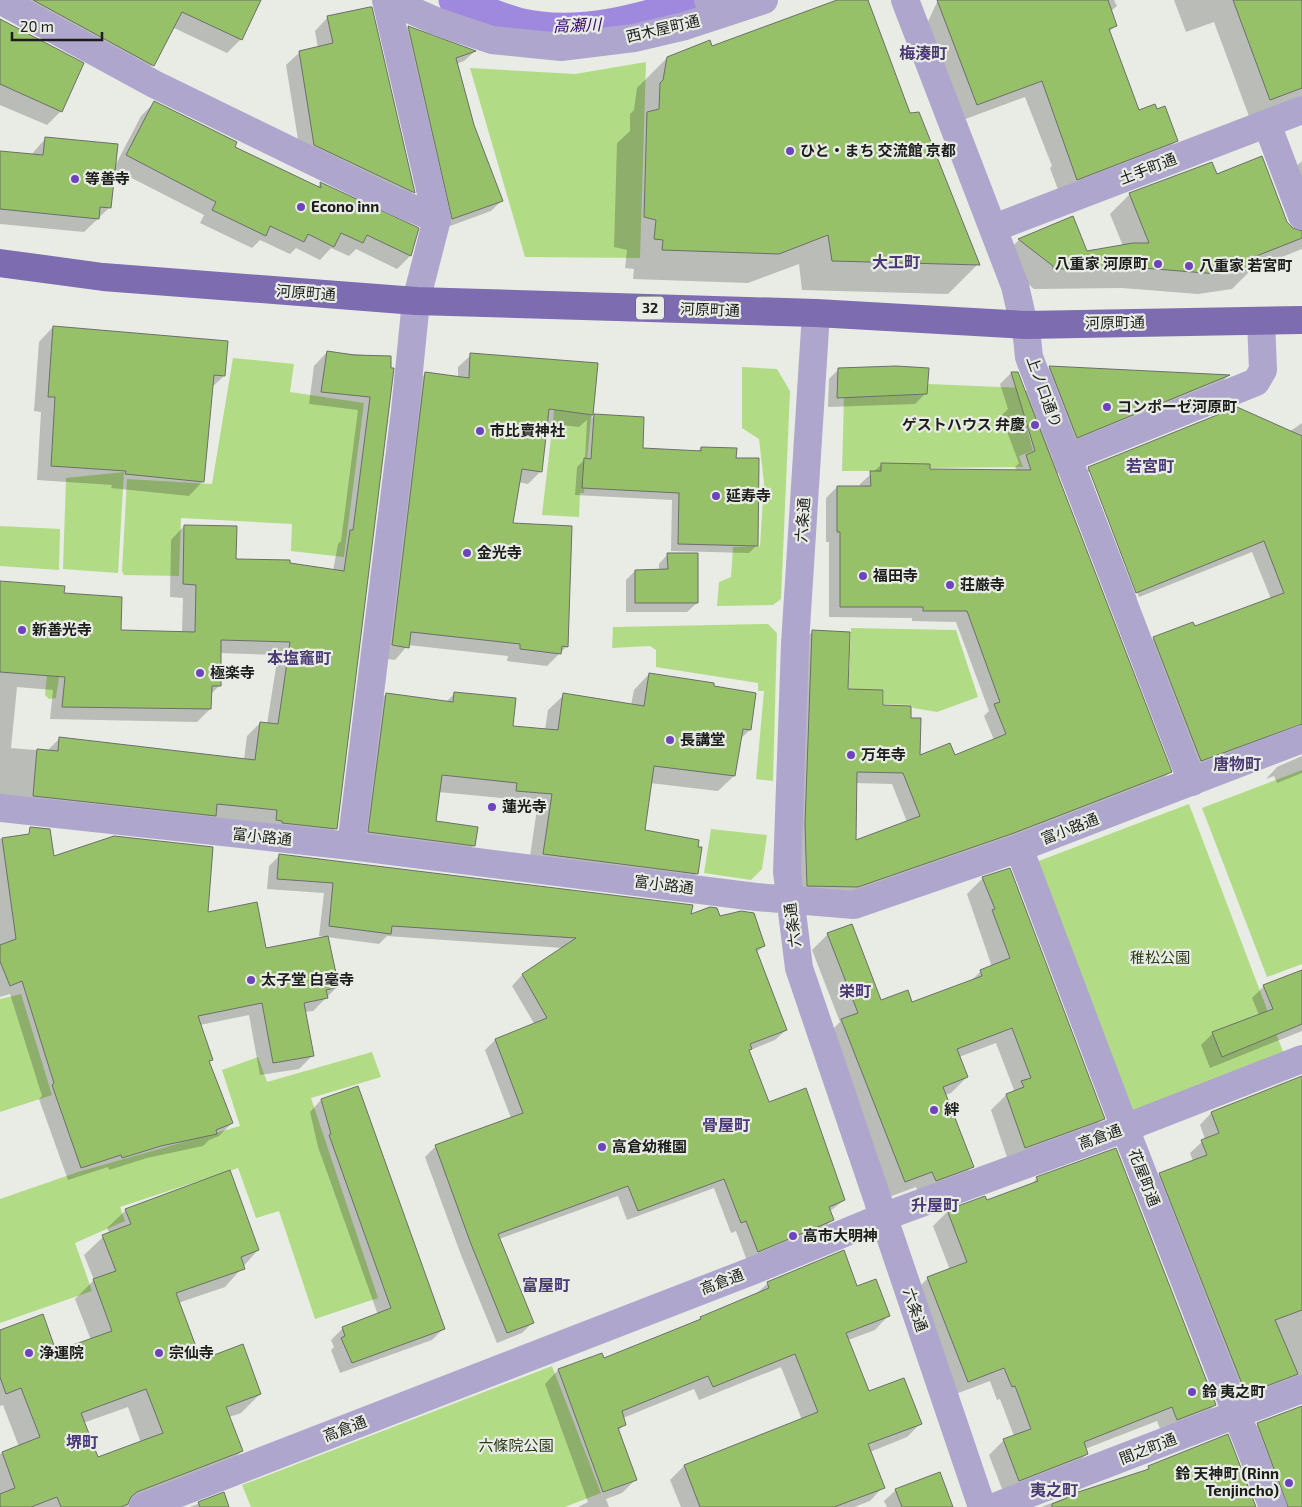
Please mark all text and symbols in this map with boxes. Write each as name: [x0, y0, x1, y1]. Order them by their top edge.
scale bar: [12, 10, 102, 42]
street label: 西木屋町通: [624, 11, 701, 45]
water label: 高瀬川: [553, 14, 603, 35]
text: 20 m: [20, 17, 54, 35]
district label: 梅湊町: [899, 43, 947, 62]
place label: ひと・まち 交流館 京都: [800, 141, 956, 159]
marker: ひと・まち 交流館 京都: [784, 145, 796, 157]
street label: 土手町通: [1116, 149, 1179, 187]
place label: 等善寺: [85, 169, 130, 187]
marker: 等善寺: [69, 173, 81, 185]
place label: Econo inn: [311, 197, 379, 215]
marker: Econo inn: [295, 201, 307, 213]
district label: 大工町: [872, 252, 920, 271]
place label: 八重家 河原町: [1055, 254, 1148, 272]
place label: 八重家 若宮町: [1199, 256, 1292, 274]
marker: 八重家 河原町: [1152, 258, 1164, 270]
marker: 八重家 若宮町: [1183, 260, 1195, 272]
street label: 河原町通: [276, 281, 337, 303]
road number: 32: [636, 296, 664, 320]
street label: 河原町通: [680, 299, 740, 319]
street label: 河原町通: [1085, 312, 1145, 332]
street label: 上ノ口通り: [1024, 353, 1066, 430]
place label: コンポーゼ河原町: [1117, 397, 1237, 415]
marker: コンポーゼ河原町: [1101, 401, 1113, 413]
place label: ゲストハウス 弁慶: [902, 415, 1025, 433]
marker: ゲストハウス 弁慶: [1029, 419, 1041, 431]
place label: 市比賣神社: [490, 421, 565, 439]
marker: 市比賣神社: [474, 425, 486, 437]
district label: 若宮町: [1126, 456, 1174, 475]
place label: 延寿寺: [726, 486, 771, 504]
marker: 延寿寺: [710, 490, 722, 502]
street label: 六条通: [791, 497, 813, 543]
place label: 金光寺: [477, 543, 522, 561]
marker: 金光寺: [461, 547, 473, 559]
place label: 福田寺: [872, 566, 918, 584]
marker: 福田寺: [857, 570, 869, 582]
place label: 荘厳寺: [960, 575, 1005, 593]
marker: 荘厳寺: [944, 579, 956, 591]
place label: 新善光寺: [32, 620, 92, 638]
marker: 新善光寺: [16, 624, 28, 636]
district label: 本塩竈町: [267, 648, 331, 667]
place label: 極楽寺: [210, 663, 255, 681]
marker: 極楽寺: [194, 667, 206, 679]
place label: 長講堂: [680, 730, 725, 748]
marker: 長講堂: [664, 734, 676, 746]
place label: 万年寺: [861, 745, 906, 763]
marker: 万年寺: [845, 749, 857, 761]
district label: 唐物町: [1213, 754, 1261, 773]
place label: 蓮光寺: [502, 797, 547, 815]
marker: 蓮光寺: [486, 801, 498, 813]
street label: 富小路通: [1038, 809, 1101, 847]
street label: 富小路通: [231, 824, 293, 848]
street label: 富小路通: [633, 871, 695, 897]
street label: 六条通: [780, 902, 804, 949]
park label: 稚松公園: [1130, 948, 1190, 966]
place label: 太子堂 白毫寺: [261, 970, 354, 988]
marker: 太子堂 白毫寺: [245, 974, 257, 986]
district label: 栄町: [839, 981, 871, 1000]
place label: 絆: [944, 1100, 960, 1118]
marker: 絆: [928, 1104, 940, 1116]
district label: 骨屋町: [702, 1115, 750, 1134]
street label: 高倉通: [1075, 1120, 1124, 1152]
place label: 高倉幼稚園: [612, 1137, 687, 1155]
marker: 高倉幼稚園: [596, 1141, 608, 1153]
street label: 花屋町通: [1126, 1146, 1164, 1209]
district label: 升屋町: [911, 1195, 959, 1214]
place label: 高市大明神: [803, 1226, 878, 1244]
marker: 高市大明神: [787, 1230, 799, 1242]
street label: 高倉通: [697, 1265, 746, 1298]
district label: 富屋町: [522, 1275, 570, 1294]
street label: 六条通: [900, 1285, 932, 1334]
place label: 浄運院: [39, 1343, 84, 1361]
place label: 宗仙寺: [169, 1343, 214, 1361]
marker: 浄運院: [23, 1347, 35, 1359]
marker: 宗仙寺: [153, 1347, 165, 1359]
place label: 鈴 夷之町: [1202, 1382, 1265, 1400]
marker: 鈴 夷之町: [1186, 1386, 1198, 1398]
street label: 高倉通: [320, 1412, 369, 1445]
street label: 間之町通: [1116, 1429, 1179, 1467]
district label: 堺町: [66, 1432, 98, 1451]
park label: 六條院公園: [478, 1436, 554, 1454]
place label: 鈴 天神町 (Rinn Tenjincho): [1175, 1464, 1279, 1499]
marker: 鈴 天神町 (Rinn Tenjincho): [1283, 1477, 1295, 1489]
district label: 夷之町: [1030, 1480, 1078, 1499]

